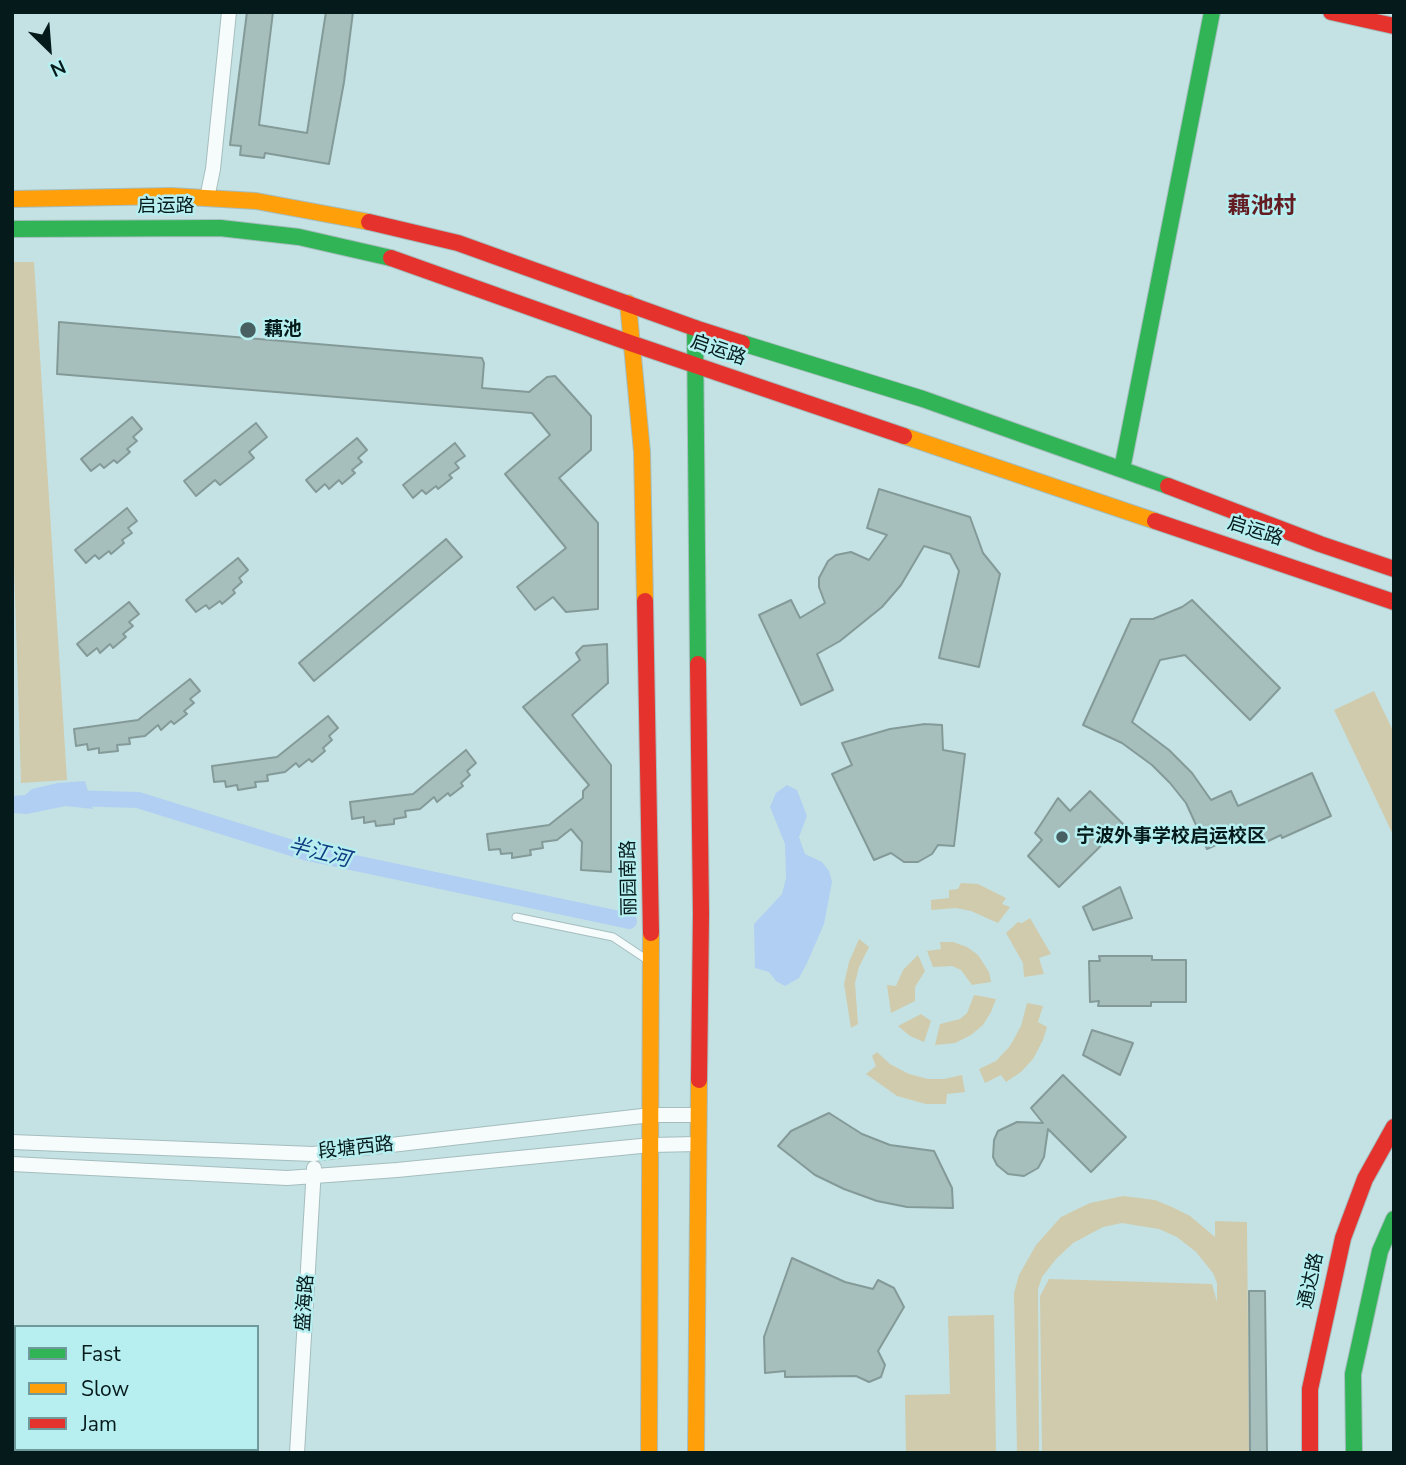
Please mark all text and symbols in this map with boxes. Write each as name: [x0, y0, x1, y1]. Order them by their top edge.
north arrow: [14, 14, 84, 84]
text: N: [46, 53, 70, 83]
district label: 藕池村: [1228, 193, 1296, 221]
street label: 启运路: [138, 196, 194, 218]
place label: 藕池: [264, 319, 302, 341]
marker: 藕池: [238, 320, 258, 340]
street label: 启运路: [687, 331, 749, 371]
street label: 启运路: [1224, 512, 1286, 552]
place label: 宁波外事学校启运校区: [1076, 826, 1266, 848]
marker: 宁波外事学校启运校区: [1054, 829, 1070, 845]
water label: 半江河: [285, 834, 353, 874]
street label: 丽园南路: [618, 840, 642, 916]
street label: 段塘西路: [317, 1134, 395, 1164]
street label: 通达路: [1295, 1251, 1329, 1311]
street label: 盛海路: [293, 1274, 319, 1332]
legend: [14, 1325, 259, 1451]
text: Fast: [81, 1340, 121, 1368]
text: Slow: [81, 1375, 129, 1403]
text: Jam: [81, 1410, 117, 1438]

